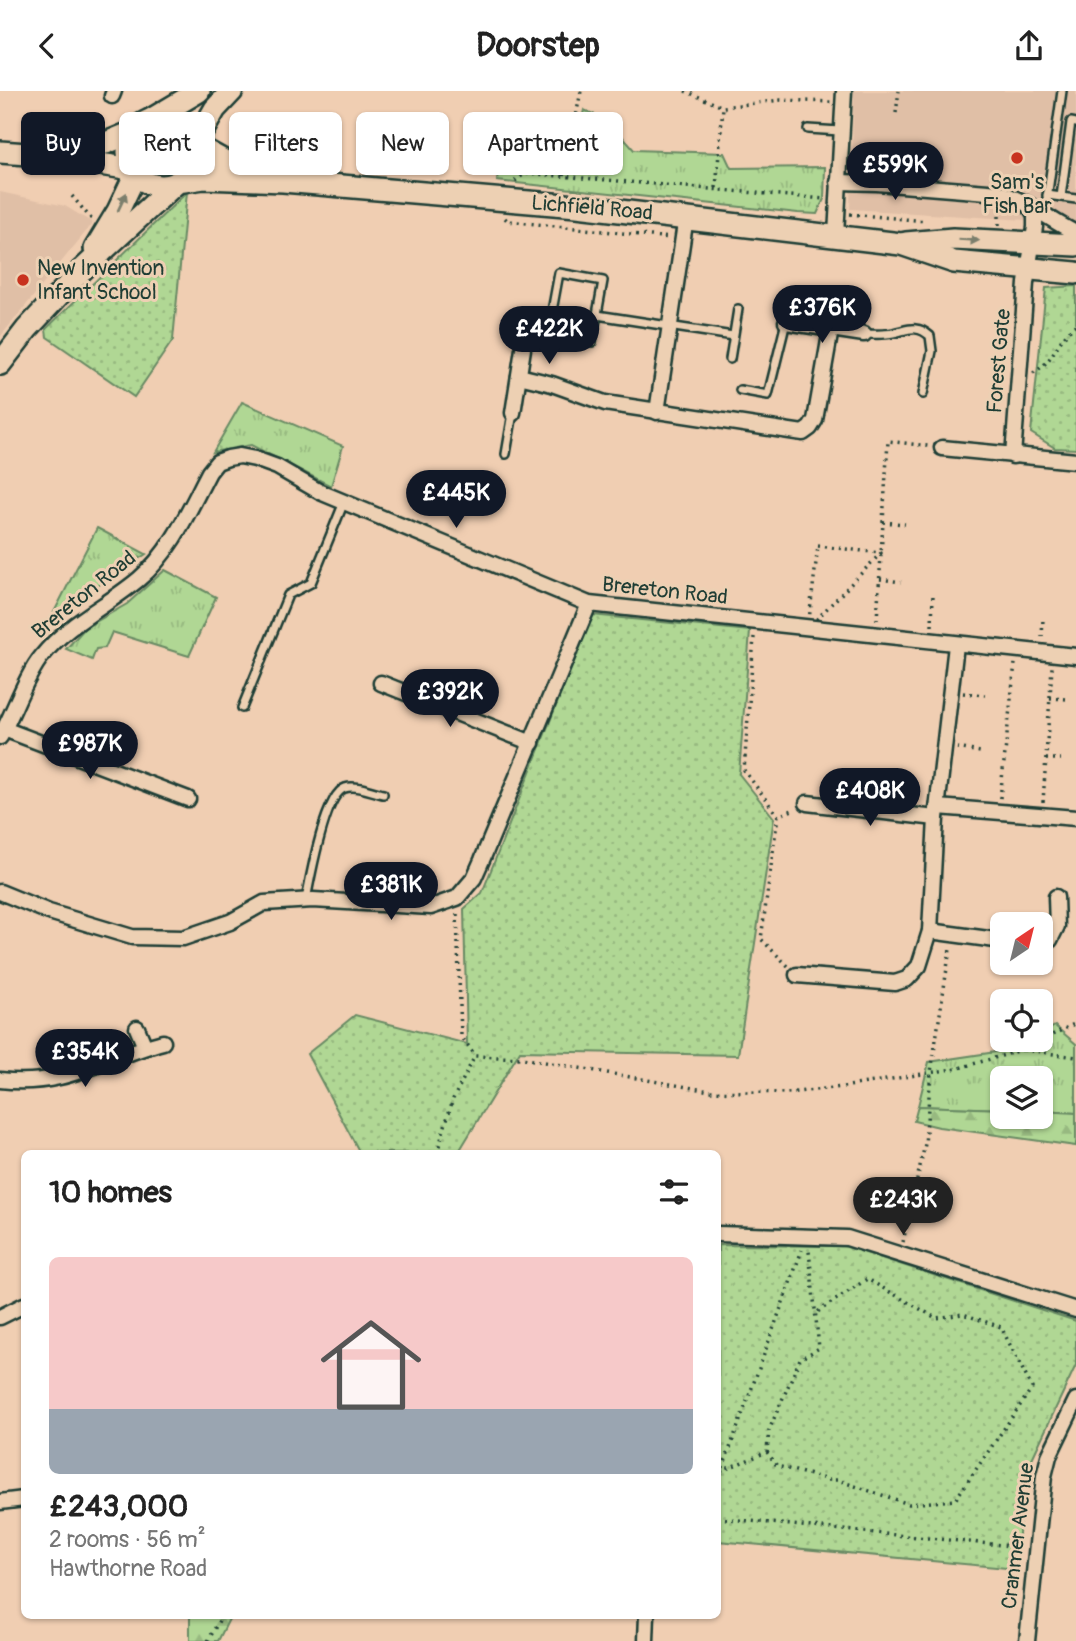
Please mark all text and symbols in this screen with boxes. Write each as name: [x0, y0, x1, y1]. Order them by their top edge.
text: Doorstep: [476, 26, 600, 66]
icon: back: [28, 27, 66, 65]
icon: share: [1010, 27, 1048, 65]
chip: Buy: [21, 112, 105, 175]
chip: Rent: [119, 112, 215, 175]
chip: Filters: [229, 112, 342, 175]
chip: New: [356, 112, 449, 175]
chip: Apartment: [463, 112, 623, 175]
pin: £599K: [846, 143, 944, 202]
text: £599K: [863, 150, 927, 179]
marker: Sam's Fish Bar: [1009, 150, 1025, 166]
place label: Sam's Fish Bar: [982, 169, 1052, 220]
street label: Lichfield Road: [530, 189, 654, 227]
one-way arrow: [116, 192, 128, 212]
one-way arrow: [958, 235, 980, 246]
place label: New Invention Infant School: [37, 255, 164, 306]
marker: New Invention Infant School: [15, 272, 31, 288]
pin: £376K: [773, 285, 871, 345]
text: £376K: [788, 293, 856, 322]
pin: £422K: [500, 307, 598, 366]
street label: Forest Gate: [981, 307, 1017, 414]
text: £422K: [515, 314, 583, 343]
pin: £445K: [407, 471, 505, 530]
text: £445K: [422, 478, 490, 507]
street label: Brereton Road: [26, 545, 142, 645]
street label: Brereton Road: [601, 571, 729, 611]
pin: £392K: [401, 669, 499, 729]
text: £392K: [417, 677, 483, 706]
pin: £987K: [41, 721, 139, 781]
text: £987K: [58, 729, 122, 758]
pin: £408K: [821, 769, 919, 828]
text: £408K: [835, 776, 905, 805]
pin: £381K: [342, 863, 440, 922]
text: £381K: [360, 870, 422, 899]
north arrow: [990, 912, 1054, 975]
map controls: [990, 912, 1053, 1129]
button: locate: [990, 989, 1053, 1052]
pin: £354K: [36, 1030, 134, 1089]
text: £354K: [51, 1037, 119, 1066]
button: layers: [990, 1066, 1053, 1129]
icon: filters: [655, 1173, 693, 1211]
text: 10 homes: [49, 1174, 172, 1211]
pin: £243K: [854, 1177, 952, 1237]
text: £243K: [869, 1185, 937, 1214]
icon: home: [308, 1302, 434, 1428]
street label: Cranmer Avenue: [996, 1461, 1040, 1611]
text: £243,000: [49, 1488, 188, 1525]
text: 2 rooms · 56 m²: [49, 1525, 206, 1554]
text: Hawthorne Road: [49, 1554, 207, 1583]

